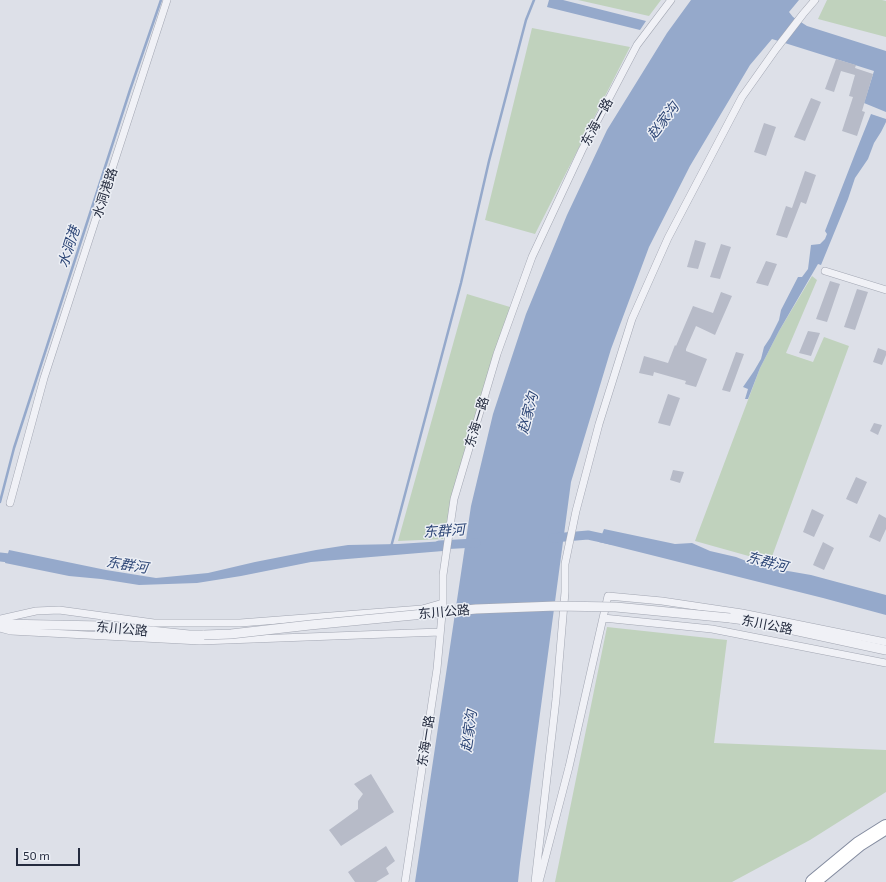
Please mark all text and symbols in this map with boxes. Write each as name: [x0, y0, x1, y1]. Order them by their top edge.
street label: 东海一路: [578, 95, 616, 149]
water label: 赵家沟: [644, 99, 682, 143]
street label: 水洞港路: [90, 166, 120, 220]
water label: 水洞港: [55, 224, 83, 270]
water label: 赵家沟: [514, 391, 542, 435]
street label: 东海一路: [462, 395, 492, 449]
water label: 东群河: [422, 521, 466, 541]
water label: 东群河: [745, 548, 789, 576]
water label: 东群河: [105, 553, 149, 577]
street label: 东川公路: [417, 602, 471, 622]
street label: 东川公路: [740, 612, 794, 638]
street label: 东川公路: [95, 619, 149, 639]
water label: 赵家沟: [458, 709, 480, 753]
street label: 东海一路: [414, 714, 438, 768]
scale bar: [18, 840, 82, 866]
text: 50 m: [23, 848, 50, 862]

